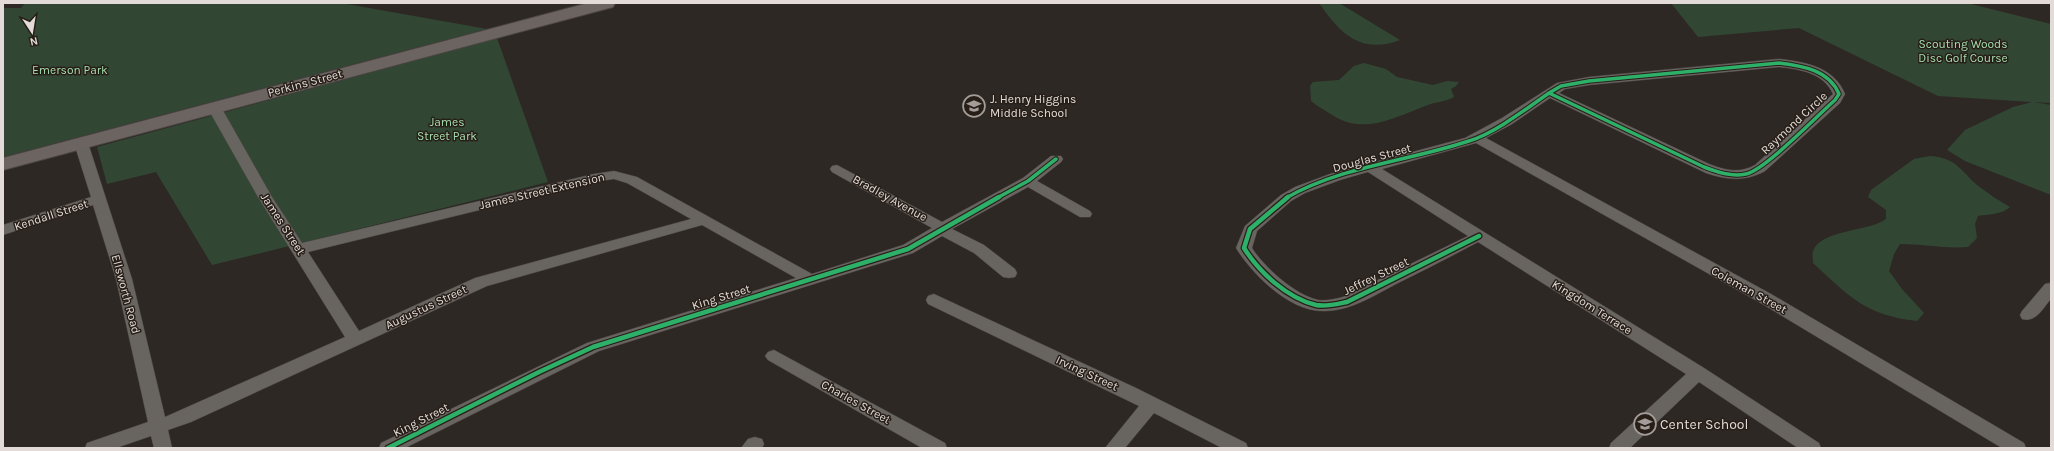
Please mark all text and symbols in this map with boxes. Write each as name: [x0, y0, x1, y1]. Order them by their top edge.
north arrow: [12, 12, 52, 52]
text: N: [29, 34, 39, 48]
park label: Scouting Woods Disc Golf Course: [1918, 37, 2008, 65]
park label: Emerson Park: [32, 63, 108, 77]
street label: Perkins Street: [266, 66, 344, 100]
street label: Raymond Circle: [1758, 89, 1830, 157]
place label: J. Henry Higgins Middle School: [990, 92, 1076, 120]
school or university icon: J. Henry Higgins Middle School: [961, 93, 987, 119]
park label: James Street Park: [417, 115, 477, 143]
street label: Douglas Street: [1331, 141, 1413, 175]
street label: James Street Extension: [478, 170, 606, 212]
street label: Bradley Avenue: [850, 172, 930, 224]
street label: James Street: [258, 190, 308, 258]
street label: Kendall Street: [12, 196, 90, 234]
street label: Ellsworth Road: [109, 253, 143, 335]
street label: Jeffrey Street: [1341, 254, 1411, 298]
street label: Coleman Street: [1709, 263, 1790, 317]
street label: Kingdom Terrace: [1549, 277, 1635, 337]
street label: King Street: [690, 281, 753, 313]
street label: Augustus Street: [383, 282, 469, 332]
street label: Irving Street: [1054, 352, 1121, 394]
street label: Charles Street: [819, 377, 894, 427]
street label: King Street: [391, 400, 452, 440]
school or university icon: Center School: [1632, 411, 1658, 437]
place label: Center School: [1660, 416, 1748, 433]

